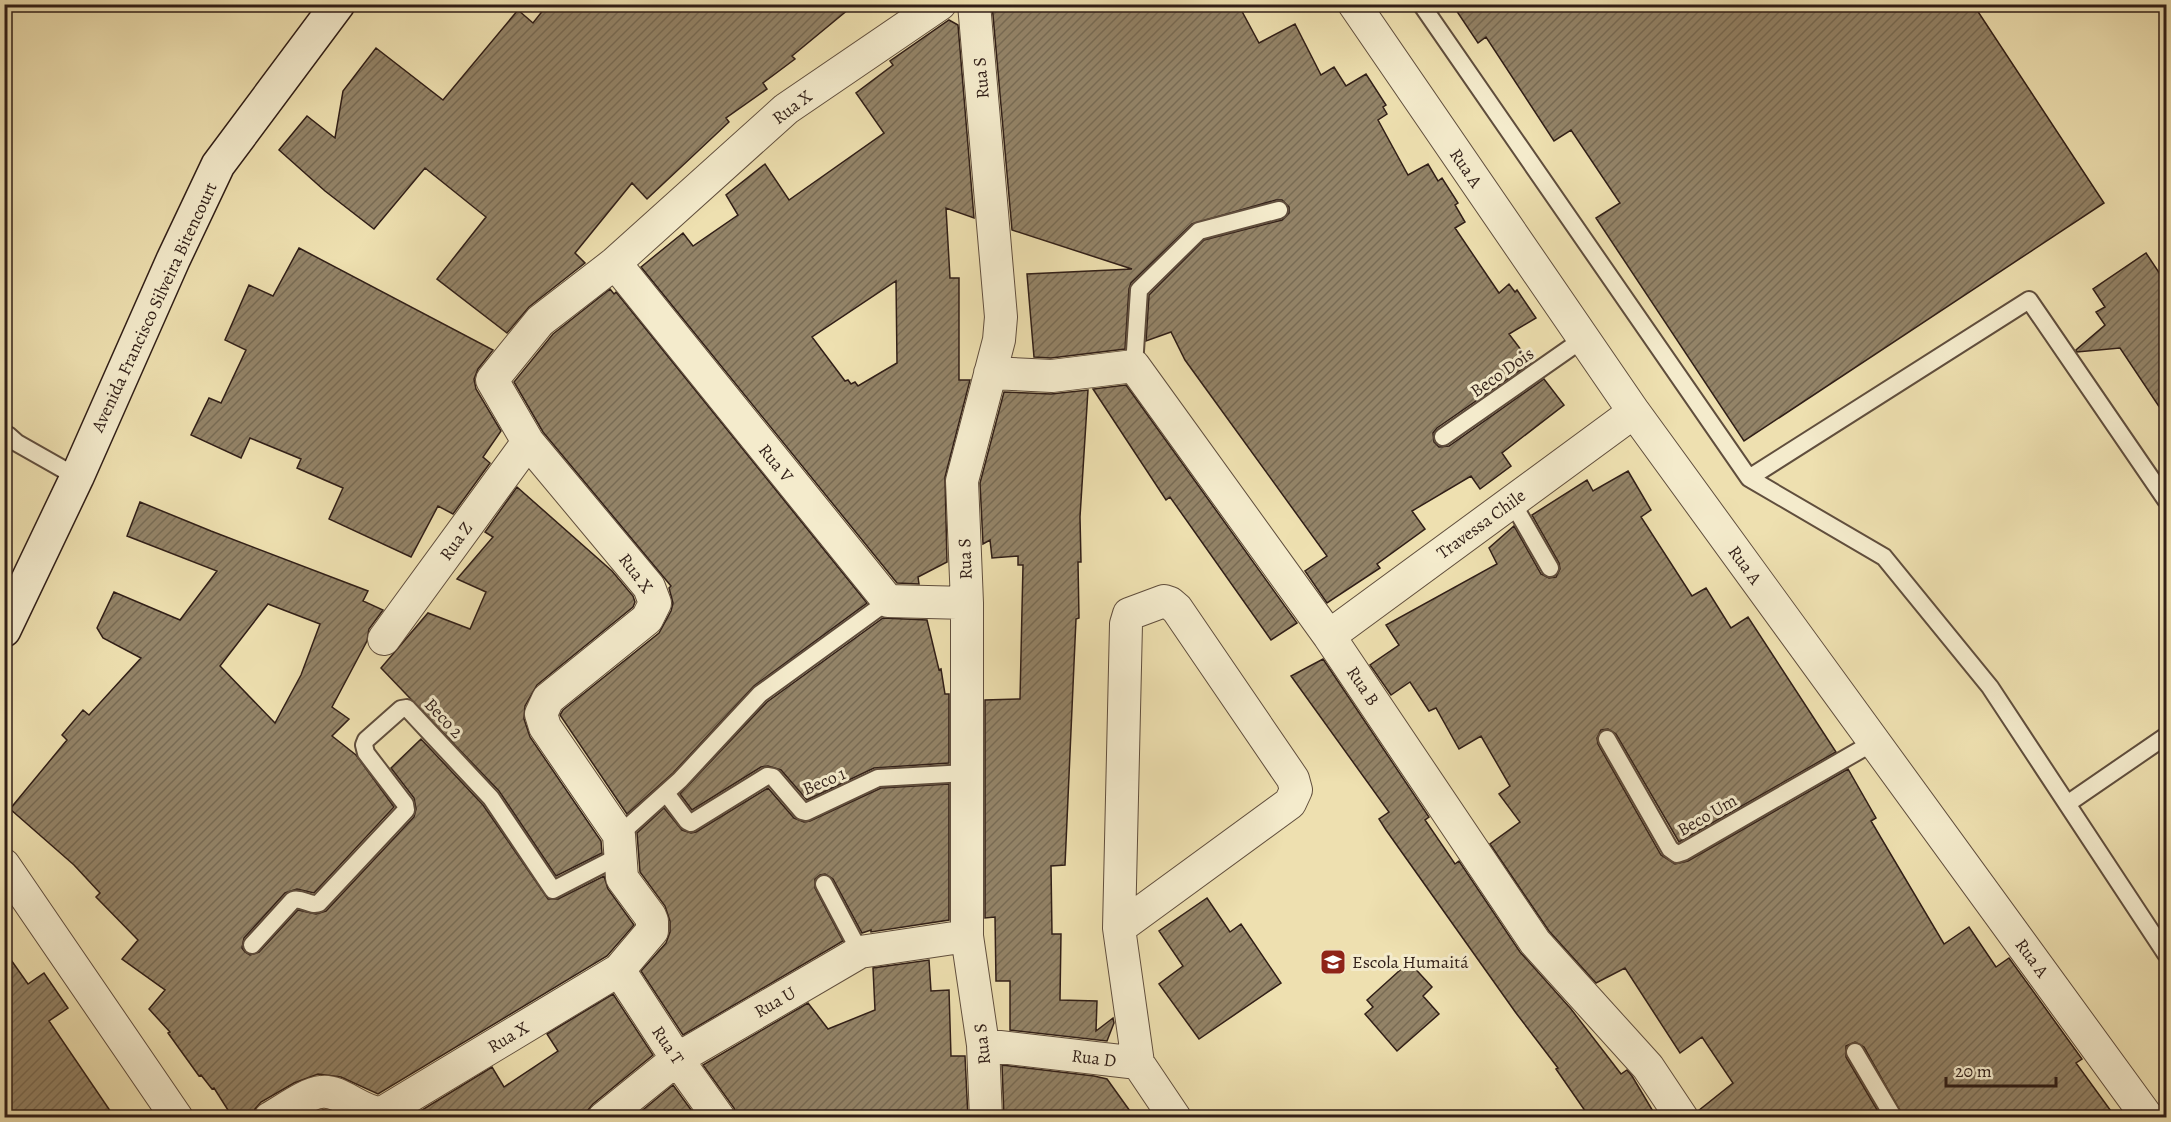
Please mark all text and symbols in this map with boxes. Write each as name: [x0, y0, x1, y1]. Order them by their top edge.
street label: Rua S: [967, 56, 995, 100]
street label: Rua X: [767, 84, 817, 130]
street label: Rua A: [1444, 144, 1488, 193]
street label: Avenida Francisco Silveira Bitencourt: [85, 178, 223, 437]
street label: Beco Dois: [1465, 341, 1539, 403]
street label: Rua V: [753, 439, 799, 487]
street label: Travessa Chile: [1432, 484, 1530, 564]
street label: Rua Z: [434, 517, 478, 565]
street label: Rua S: [952, 538, 978, 580]
street label: Rua A: [1723, 541, 1768, 590]
street label: Rua X: [613, 548, 659, 598]
street label: Rua B: [1341, 662, 1385, 710]
street label: Beco 2: [419, 693, 469, 744]
street label: Beco 1: [799, 761, 849, 801]
street label: Beco Um: [1673, 788, 1741, 842]
street label: Rua A: [2010, 934, 2055, 983]
school or university icon: Escola Humaitá: [1318, 947, 1348, 977]
place label: Escola Humaitá: [1352, 950, 1469, 974]
street label: Rua U: [750, 981, 800, 1023]
street label: Rua X: [483, 1015, 533, 1059]
street label: Rua T: [646, 1021, 690, 1069]
street label: Rua S: [968, 1022, 996, 1066]
street label: Rua D: [1070, 1043, 1118, 1073]
scale bar: [1946, 1050, 2056, 1088]
text: 20 m: [1955, 1059, 1992, 1083]

